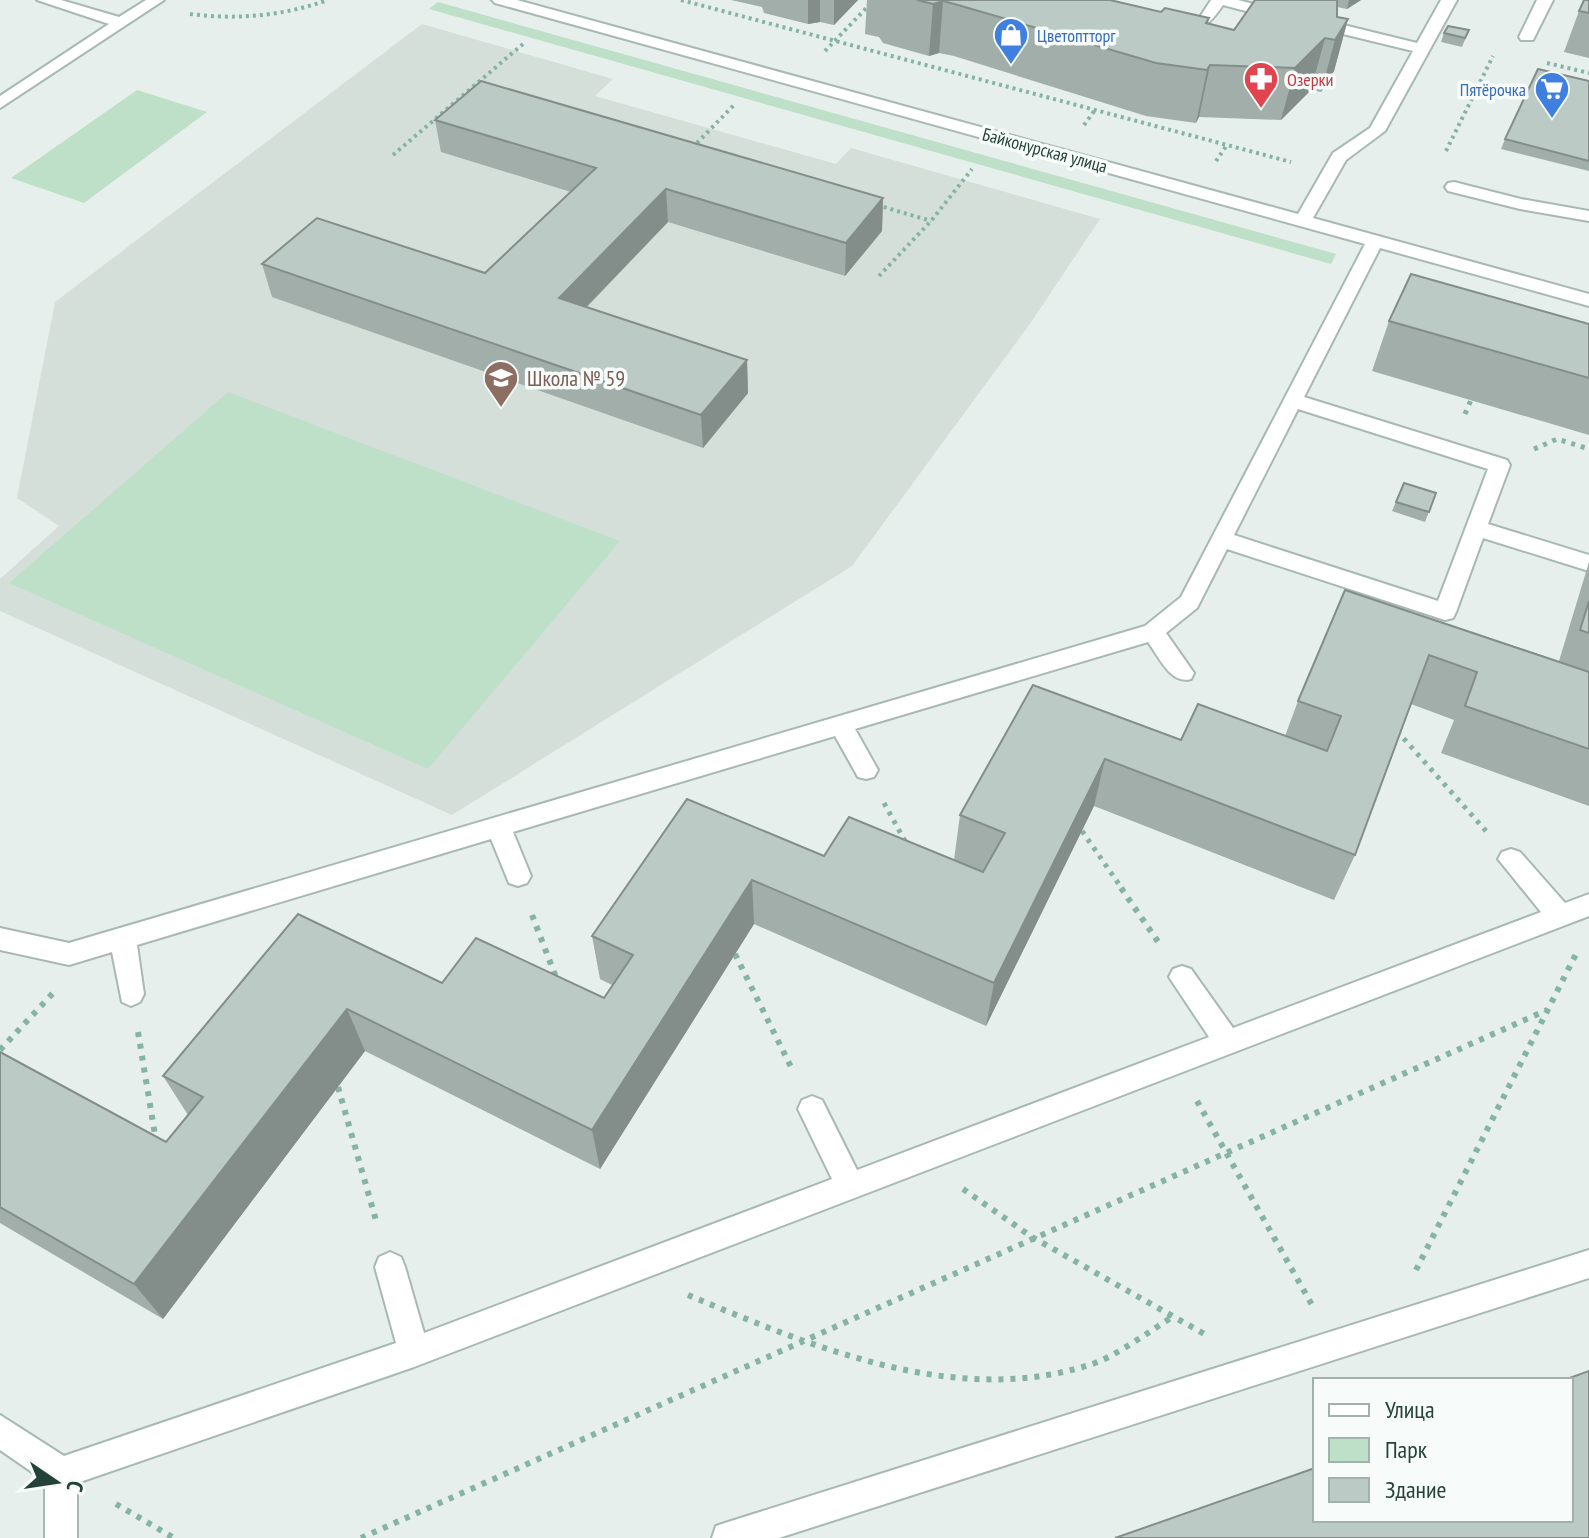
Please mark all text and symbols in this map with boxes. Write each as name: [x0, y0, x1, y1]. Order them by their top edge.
shop icon: Цветоптторг: [992, 16, 1030, 66]
place label: Цветоптторг: [1037, 24, 1116, 47]
pharmacy icon: Озерки: [1242, 60, 1280, 110]
place label: Озерки: [1287, 68, 1333, 91]
supermarket icon: Пятёрочка: [1533, 70, 1571, 120]
place label: Пятёрочка: [1460, 78, 1526, 101]
street label: Байконурская улица: [980, 122, 1110, 178]
school or university icon: Школа № 59: [482, 359, 520, 409]
place label: Школа № 59: [527, 364, 625, 392]
legend: [1313, 1378, 1573, 1522]
text: Улица: [1385, 1394, 1435, 1425]
text: Парк: [1385, 1434, 1428, 1465]
north arrow: [16, 1442, 96, 1522]
text: Здание: [1385, 1474, 1446, 1505]
text: С: [61, 1478, 90, 1495]

